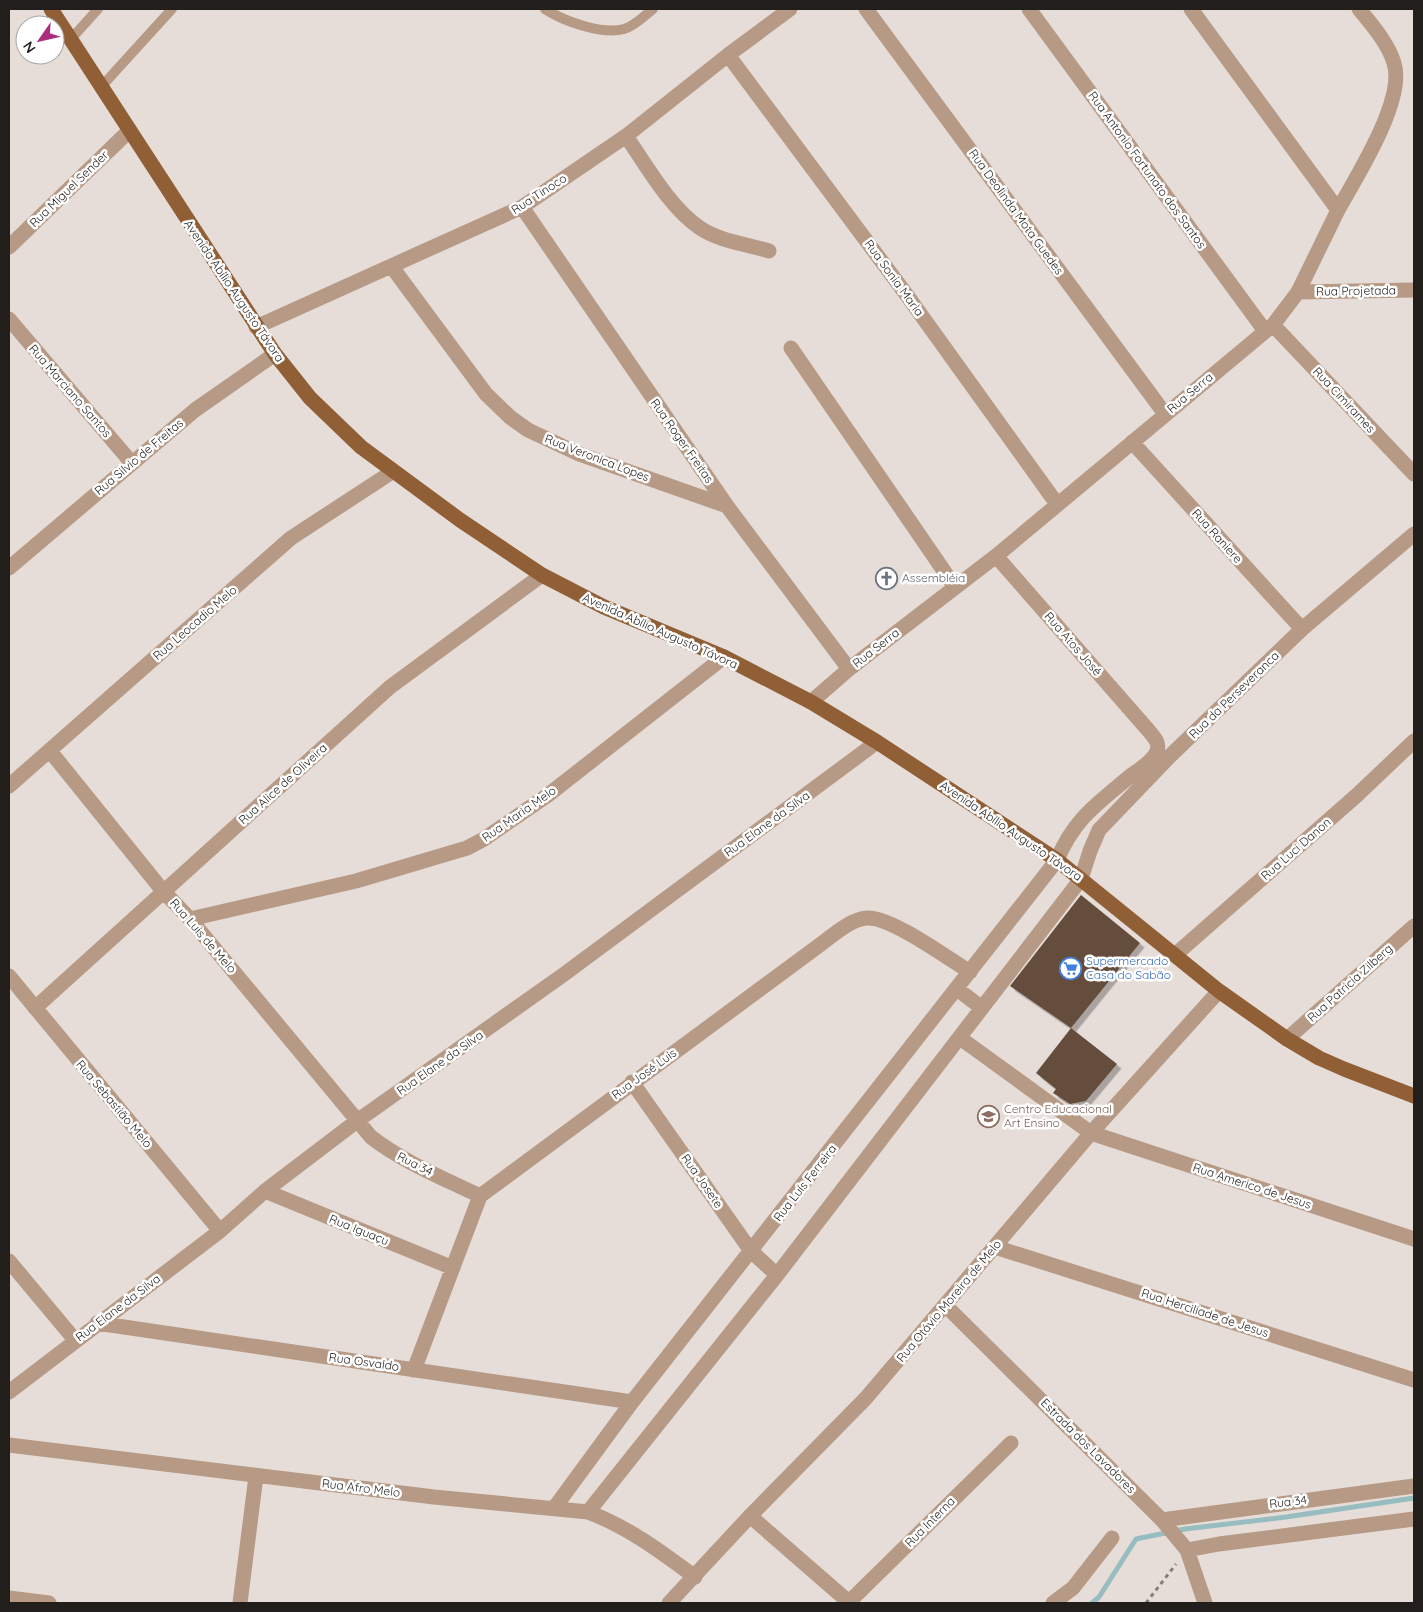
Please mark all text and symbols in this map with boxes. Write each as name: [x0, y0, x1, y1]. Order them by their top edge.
north arrow: [15, 15, 65, 65]
text: N: [19, 38, 40, 57]
street label: Rua Antonio Fortunato dos Santos: [1085, 88, 1210, 252]
street label: Rua Deolinda Mota Guedes: [966, 146, 1067, 278]
street label: Rua Miguel Sender: [26, 147, 112, 230]
street label: Rua Tinoco: [508, 170, 569, 217]
street label: Avenida Abílio Augusto Távora: [181, 217, 288, 365]
street label: Rua Sonia Maria: [862, 236, 927, 319]
street label: Rua Projetada: [1316, 282, 1396, 299]
street label: Rua Marciano Santos: [26, 341, 115, 440]
street label: Rua Cimirames: [1310, 364, 1379, 436]
street label: Rua Serra: [1164, 369, 1216, 416]
street label: Rua Roger Freitas: [648, 396, 717, 486]
street label: Rua Silvio de Freitas: [91, 415, 186, 498]
street label: Rua Veronica Lopes: [543, 431, 652, 485]
street label: Rua Raniere: [1189, 505, 1246, 566]
church icon: Assembléia: [874, 566, 898, 590]
place label: Assembléia: [902, 570, 965, 585]
street label: Rua Leocadio Melo: [150, 582, 240, 663]
street label: Avenida Abílio Augusto Távora: [580, 589, 740, 672]
street label: Rua Atos José: [1042, 609, 1105, 679]
street label: Rua Serra: [849, 625, 902, 671]
street label: Rua da Perseveranca: [1186, 648, 1282, 741]
street label: Rua Alice de Oliveira: [235, 740, 330, 827]
street label: Avenida Abílio Augusto Távora: [937, 777, 1085, 884]
street label: Rua Maria Melo: [479, 783, 559, 845]
street label: Rua Elane da Silva: [721, 787, 813, 860]
street label: Rua Luci Danon: [1258, 814, 1334, 883]
street label: Rua Luis de Melo: [167, 895, 240, 976]
street label: Rua Patricia Zilberg: [1304, 940, 1395, 1025]
place label: Supermercado Casa do Sabão: [1086, 953, 1171, 982]
supermarket icon: Supermercado Casa do Sabão: [1058, 956, 1082, 980]
street label: Rua Elane da Silva: [394, 1027, 486, 1098]
street label: Rua José Luis: [608, 1045, 679, 1102]
street label: Rua Sebastião Melo: [73, 1057, 155, 1151]
place label: Centro Educacional Art Ensino: [1004, 1101, 1112, 1130]
school or university icon: Centro Educacional Art Ensino: [976, 1104, 1000, 1128]
street label: Rua Luís Ferreira: [770, 1141, 839, 1224]
street label: Rua 34: [395, 1148, 436, 1179]
street label: Rua Josete: [678, 1151, 727, 1211]
street label: Rua Americo de Jesus: [1191, 1159, 1314, 1212]
street label: Rua Iguaçu: [327, 1211, 391, 1248]
street label: Rua Otávio Moreira de Melo: [893, 1237, 1004, 1365]
street label: Rua Elane da Silva: [72, 1271, 163, 1344]
street label: Rua Herciliade de Jesus: [1140, 1285, 1271, 1340]
street label: Rua Osvaldo: [328, 1349, 400, 1374]
street label: Estrada dos Lavadores: [1038, 1395, 1139, 1496]
street label: Rua Afro Melo: [321, 1475, 401, 1500]
street label: Rua 34: [1268, 1492, 1308, 1511]
street label: Rua Interna: [901, 1493, 958, 1550]

